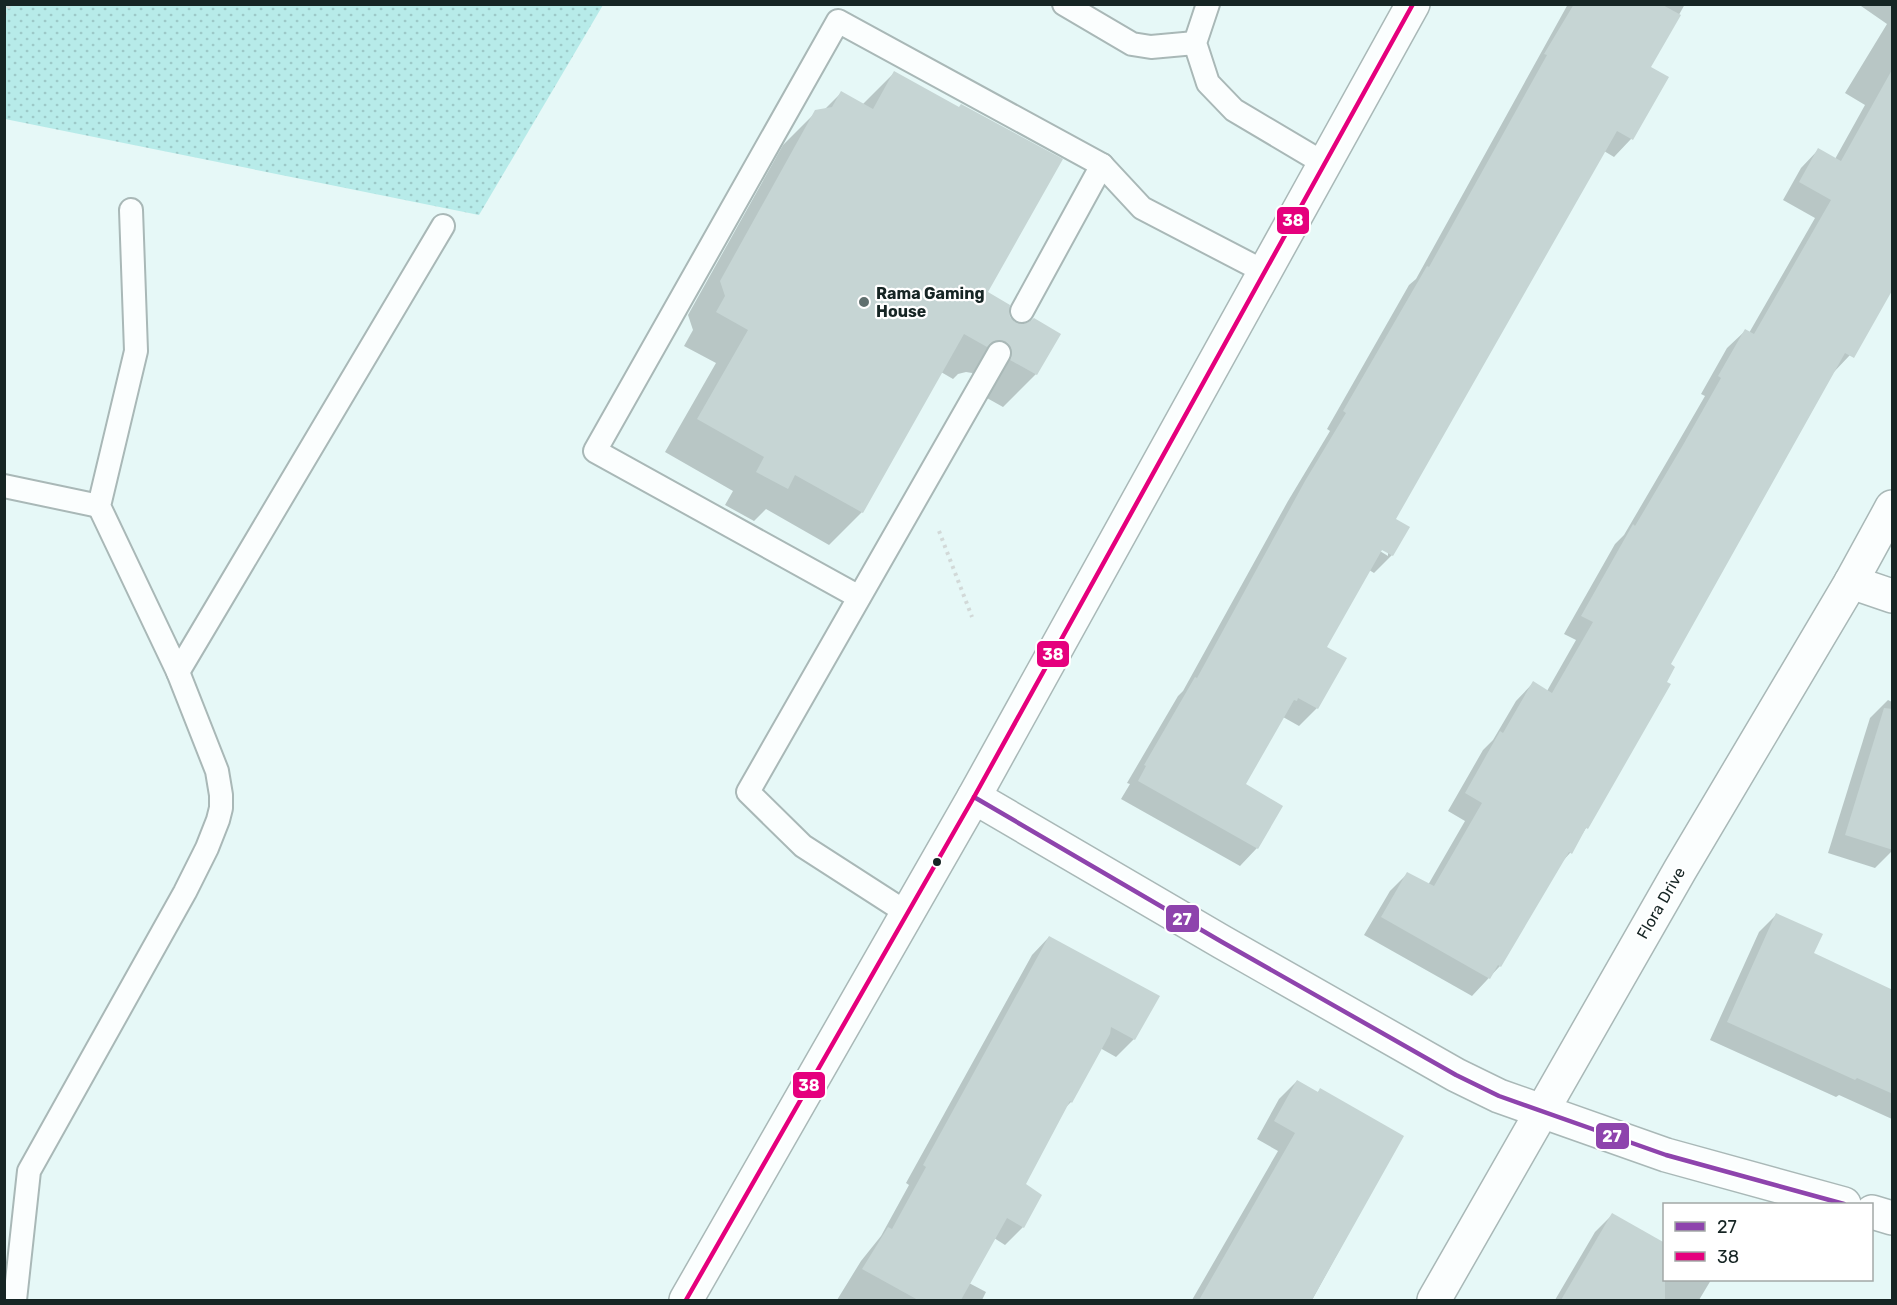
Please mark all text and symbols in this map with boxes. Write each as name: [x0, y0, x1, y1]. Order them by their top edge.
line badge: 38: [1276, 206, 1310, 235]
text: 38: [1282, 211, 1304, 230]
place label: Rama Gaming House: [876, 284, 985, 321]
marker: Rama Gaming House: [857, 295, 871, 309]
line badge: 38: [1036, 640, 1070, 668]
text: 38: [1042, 645, 1064, 664]
unlabelled marker: [931, 856, 943, 868]
street label: Flora Drive: [1633, 864, 1689, 942]
line badge: 27: [1165, 904, 1200, 933]
text: 27: [1172, 910, 1192, 929]
line badge: 38: [792, 1071, 826, 1099]
text: 38: [798, 1076, 820, 1095]
line badge: 27: [1595, 1122, 1630, 1150]
text: 27: [1602, 1127, 1622, 1146]
legend: [1663, 1203, 1873, 1281]
text: 27: [1717, 1216, 1737, 1238]
text: 38: [1717, 1246, 1739, 1268]

